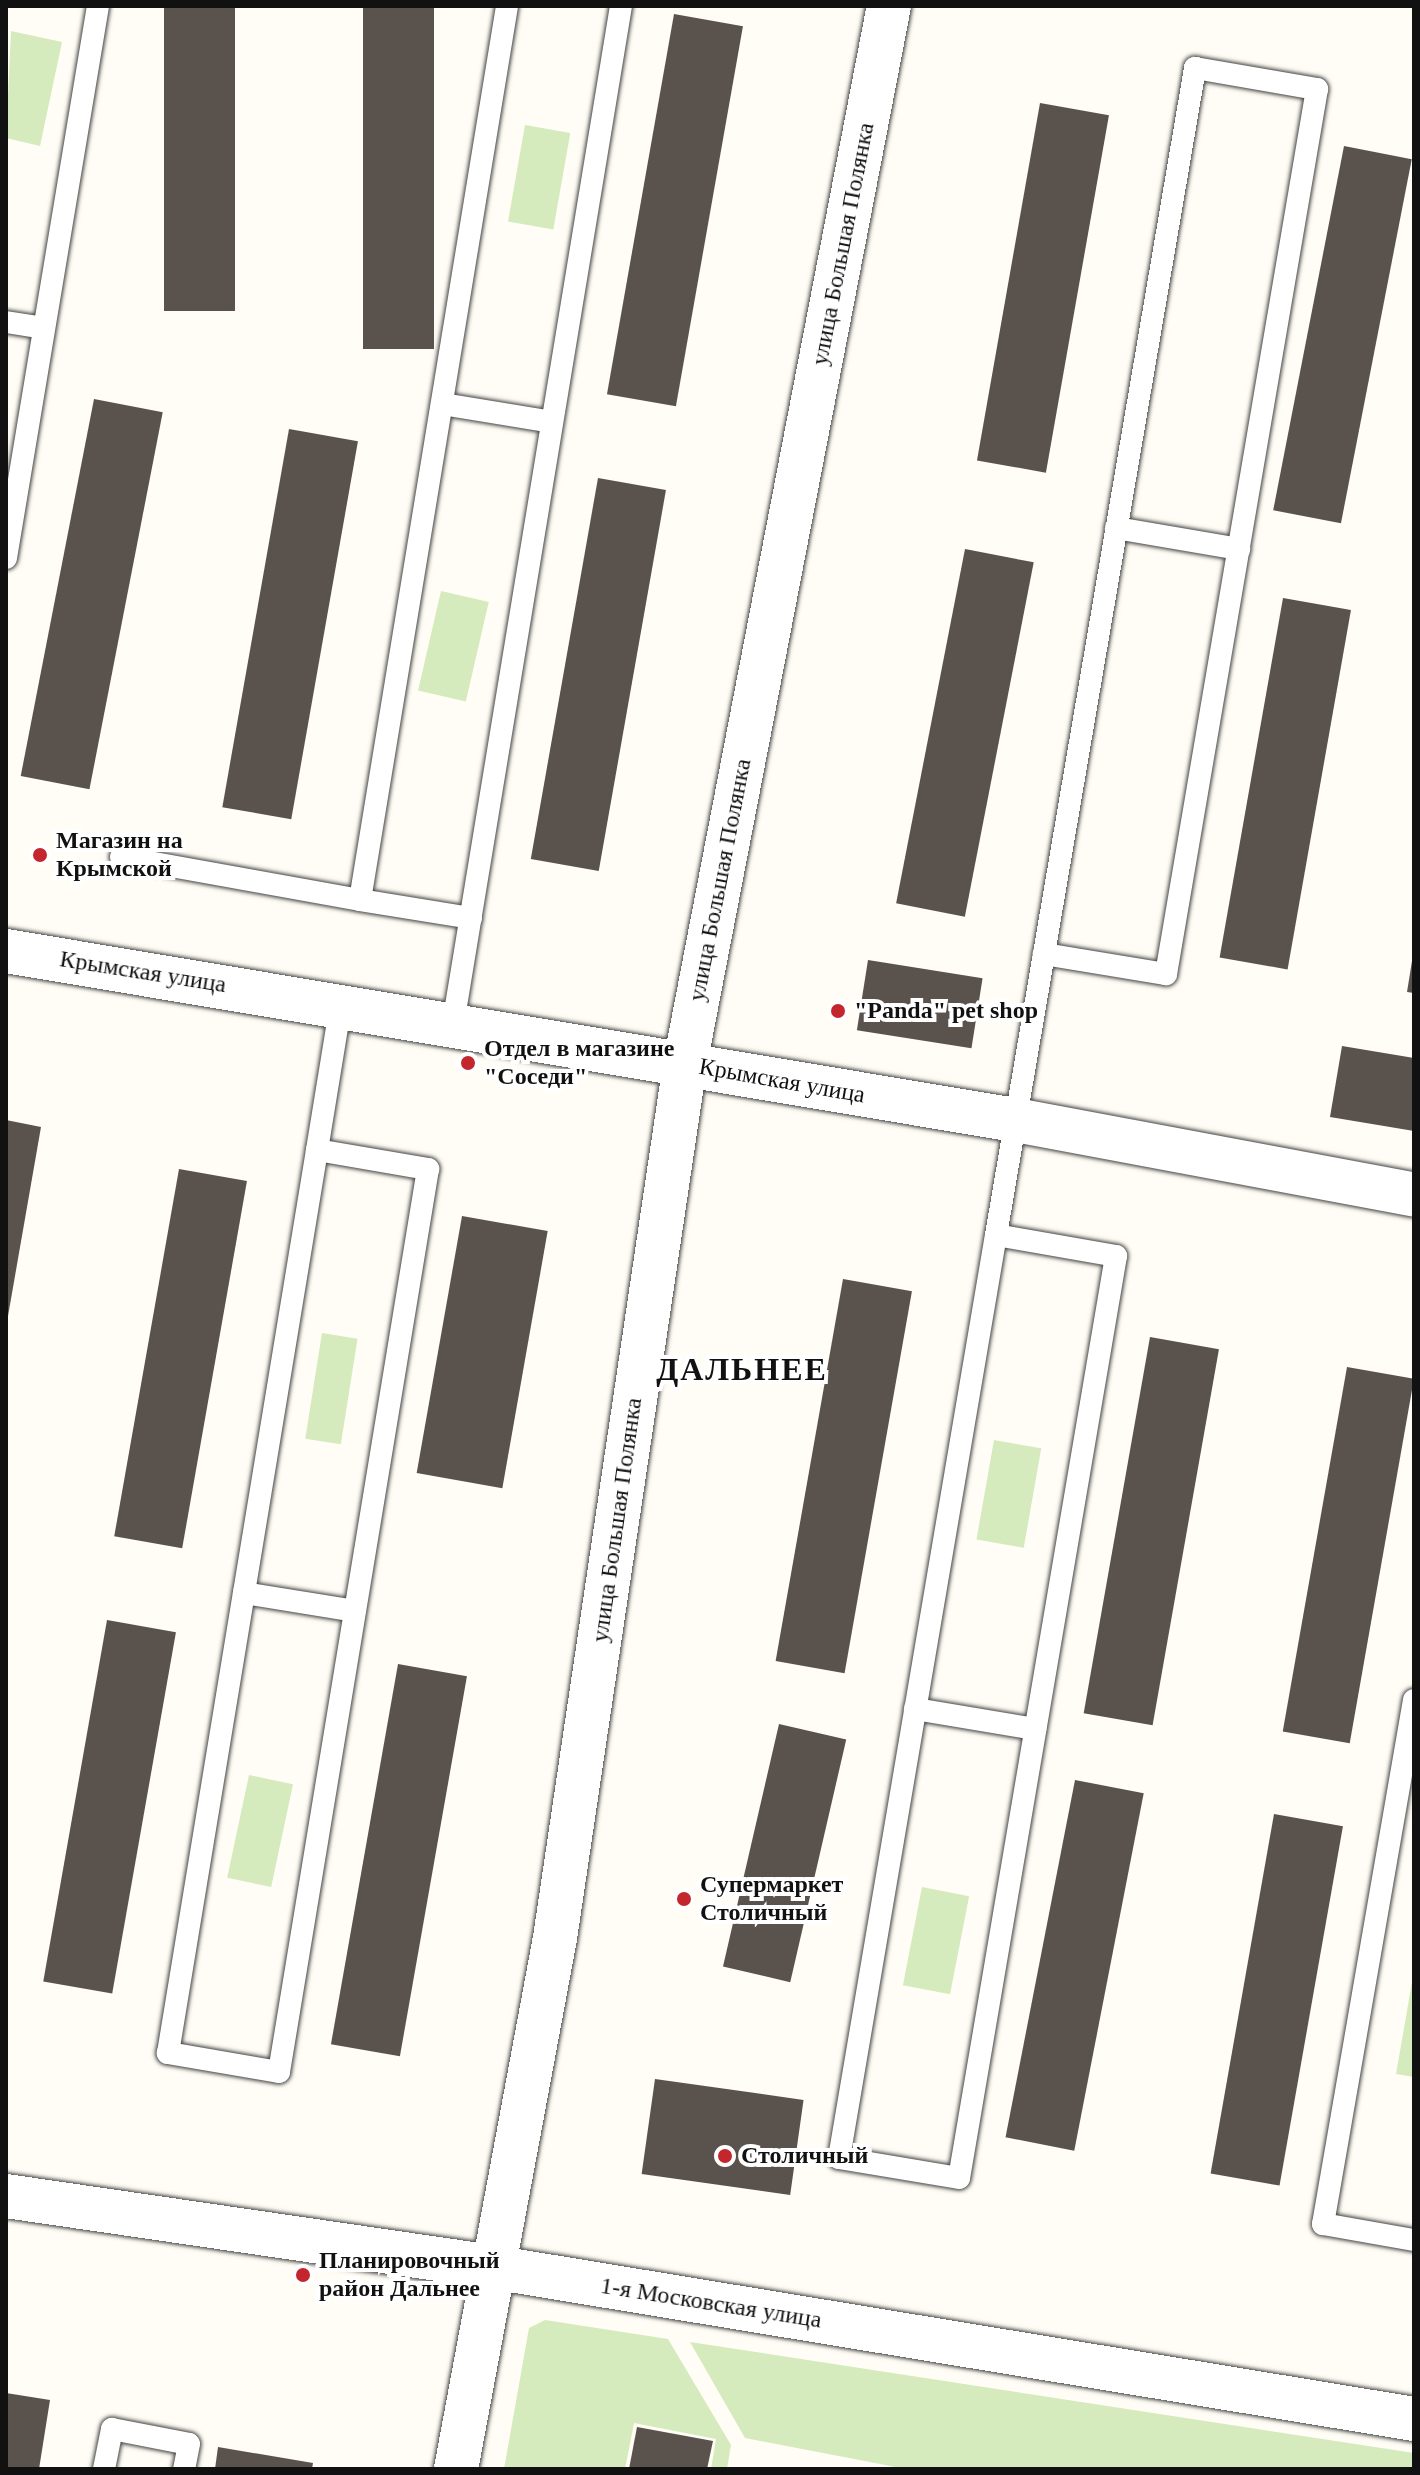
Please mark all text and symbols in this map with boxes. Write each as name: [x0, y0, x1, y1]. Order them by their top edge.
street label: улица Большая Полянка: [805, 120, 881, 368]
street label: улица Большая Полянка: [682, 756, 758, 1004]
place label: Магазин на Крымской: [56, 827, 183, 883]
marker: Магазин на Крымской: [31, 846, 49, 864]
street label: Крымская улица: [58, 945, 228, 999]
place label: "Panda" pet shop: [854, 997, 1038, 1025]
marker: "Panda" pet shop: [829, 1002, 847, 1020]
place label: Отдел в магазине "Соседи": [484, 1035, 674, 1091]
street label: Крымская улица: [697, 1052, 867, 1110]
marker: Отдел в магазине "Соседи": [459, 1054, 477, 1072]
district label: ДАЛЬНЕЕ: [656, 1350, 828, 1388]
street label: улица Большая Полянка: [586, 1396, 648, 1644]
place label: Супермаркет Столичный: [700, 1871, 843, 1927]
marker: Супермаркет Столичный: [675, 1890, 693, 1908]
place label: Столичный: [741, 2142, 868, 2170]
marker: Столичный: [716, 2147, 734, 2165]
place label: Планировочный район Дальнее: [319, 2247, 500, 2303]
marker: Планировочный район Дальнее: [294, 2266, 312, 2284]
street label: 1-я Московская улица: [598, 2271, 824, 2335]

